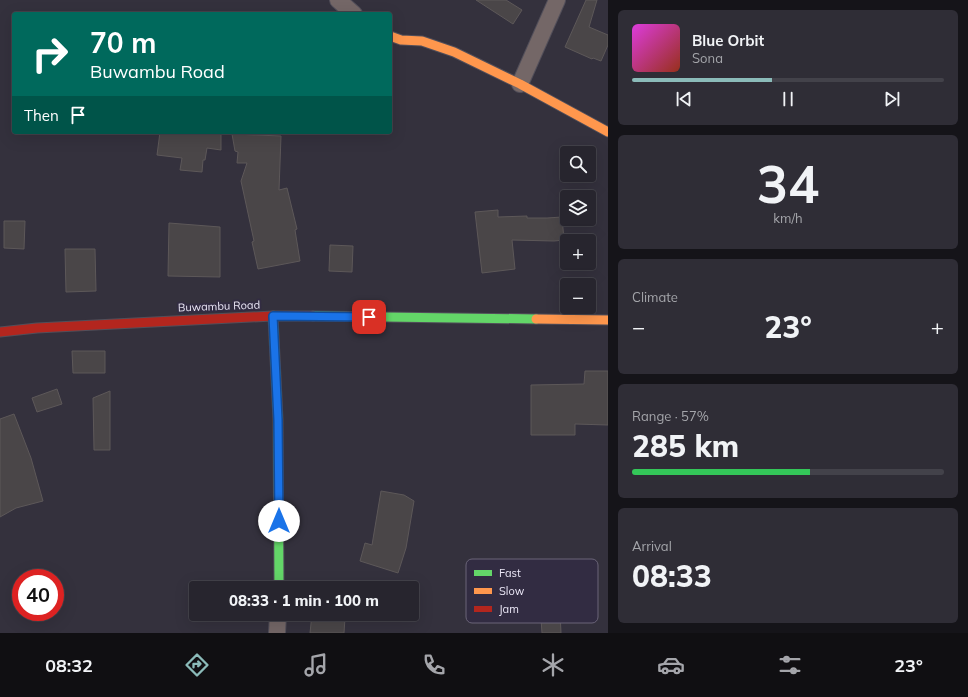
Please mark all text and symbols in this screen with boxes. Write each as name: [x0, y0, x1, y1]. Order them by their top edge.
text: 70 m: [90, 25, 156, 60]
icon: right: [24, 28, 76, 80]
text: Blue Orbit: [692, 31, 764, 50]
text: Sona: [692, 50, 723, 66]
text: Buwambu Road: [90, 60, 225, 83]
icon: previous: [673, 88, 695, 110]
icon: pause: [777, 88, 799, 110]
icon: next: [881, 88, 903, 110]
icon: arrive: [67, 104, 89, 126]
text: Then: [24, 106, 59, 125]
map controls: [560, 146, 596, 314]
button: search: [560, 146, 596, 182]
text: 34: [757, 151, 819, 216]
button: layers: [560, 190, 596, 226]
text: km/h: [773, 210, 803, 226]
button: +: [560, 234, 596, 270]
button: −: [560, 278, 596, 314]
text: Climate: [632, 289, 678, 305]
street label: Buwambu Road: [178, 298, 260, 314]
pin: [352, 300, 386, 334]
icon: arrive: [358, 306, 380, 328]
text: 23°: [764, 308, 812, 346]
text: −: [632, 313, 645, 341]
text: +: [931, 313, 944, 341]
text: Range · 57%: [632, 408, 709, 424]
text: 285 km: [632, 427, 739, 465]
position arrow: [258, 500, 300, 542]
text: Arrival: [632, 538, 672, 554]
text: 08:33: [632, 557, 712, 595]
legend: [466, 559, 598, 623]
text: Fast: [499, 566, 521, 580]
speed limit sign: 40: [12, 569, 64, 621]
text: Slow: [499, 584, 525, 598]
text: 08:33 · 1 min · 100 m: [229, 591, 379, 610]
text: Jam: [499, 602, 519, 616]
icon: directions: [183, 651, 211, 679]
icon: music: [302, 651, 330, 679]
icon: phone: [420, 651, 448, 679]
icon: climate: [539, 651, 567, 679]
icon: car: [657, 651, 685, 679]
icon: filters: [776, 651, 804, 679]
text: 08:32: [45, 654, 93, 677]
text: 23°: [894, 654, 923, 677]

